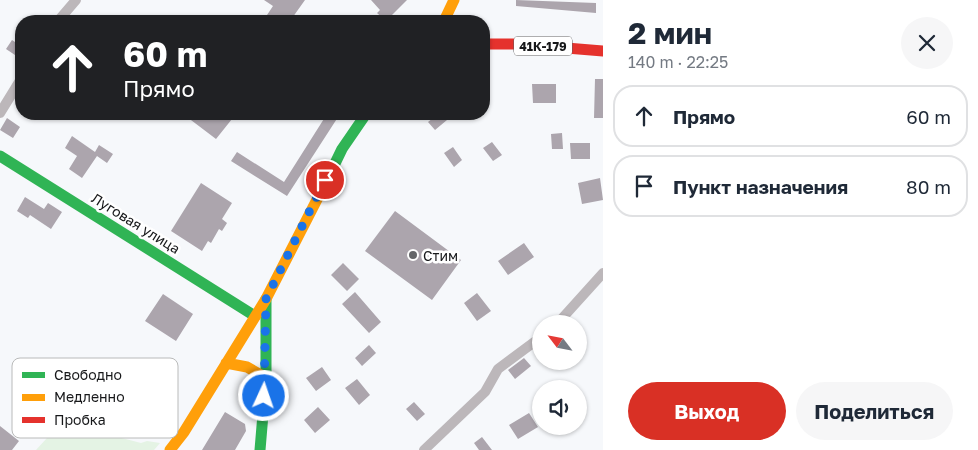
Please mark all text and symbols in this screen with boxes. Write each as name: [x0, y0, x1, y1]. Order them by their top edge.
text: 2 мин: [628, 15, 712, 51]
button: close: [901, 17, 953, 69]
text: 60 m: [123, 33, 207, 75]
icon: ahead: [40, 35, 105, 100]
road number: 41К-179: [514, 36, 572, 56]
text: 140 m · 22:25: [628, 52, 728, 72]
text: Прямо: [123, 75, 195, 102]
icon: ahead: [630, 102, 658, 130]
text: Прямо: [673, 105, 735, 128]
text: 60 m: [906, 105, 951, 128]
pin: [304, 159, 346, 201]
icon: arrive: [311, 166, 339, 194]
icon: arrive: [630, 172, 658, 200]
text: Пункт назначения: [673, 175, 848, 198]
text: 80 m: [906, 175, 951, 198]
street label: Луговая улица: [89, 189, 183, 257]
place label: Стим: [423, 247, 458, 264]
marker: Стим: [407, 249, 419, 261]
north arrow: [532, 315, 588, 370]
map controls: [532, 315, 587, 435]
legend: [12, 358, 178, 438]
text: Свободно: [54, 366, 122, 383]
position arrow: [237, 369, 289, 421]
button: sound: [532, 380, 587, 435]
button: Выход: [628, 382, 786, 440]
button: Поделиться: [796, 382, 953, 440]
text: Медленно: [54, 388, 125, 405]
text: Пробка: [54, 411, 106, 428]

